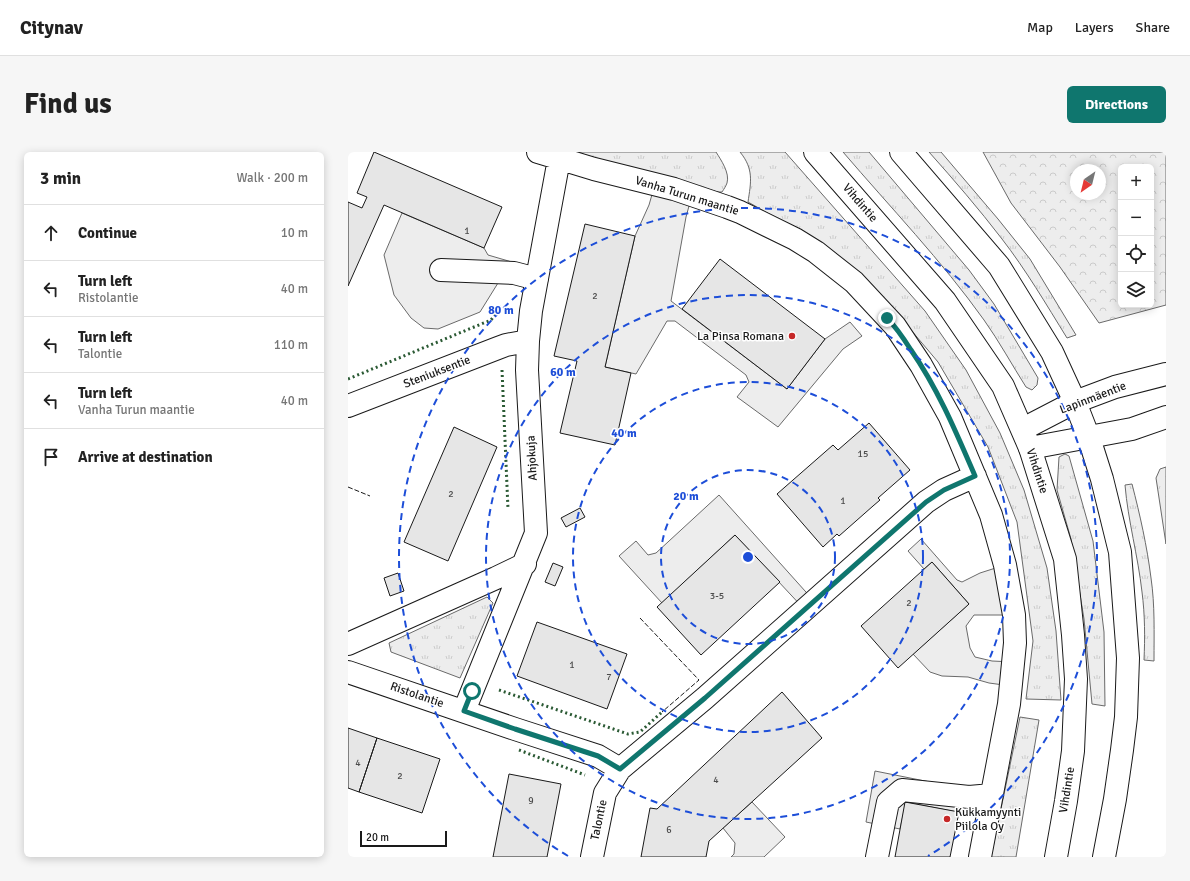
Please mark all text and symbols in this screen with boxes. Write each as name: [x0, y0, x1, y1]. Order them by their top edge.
text: Citynav: [20, 16, 83, 40]
text: Map: [1027, 19, 1053, 36]
text: Layers: [1075, 19, 1114, 36]
text: Share: [1136, 19, 1170, 36]
button: Directions: [1067, 86, 1166, 123]
text: Find us: [24, 87, 112, 121]
north arrow: [1070, 164, 1106, 200]
map controls: [1118, 164, 1154, 308]
button: +: [1118, 164, 1154, 200]
text: 3 min: [40, 168, 81, 189]
text: Walk · 200 m: [237, 170, 308, 186]
street label: Vanha Turun maantie: [633, 173, 741, 219]
street label: Vihdintie: [839, 181, 881, 225]
button: −: [1118, 200, 1154, 236]
icon: ahead: [40, 222, 62, 244]
text: Continue: [78, 224, 137, 242]
text: 10 m: [281, 225, 308, 241]
house number: 1: [464, 225, 470, 237]
button: locate: [1118, 236, 1154, 272]
text: Turn left: [78, 272, 132, 290]
button: layers: [1118, 272, 1154, 308]
icon: left: [40, 278, 62, 300]
text: 40 m: [281, 281, 308, 297]
text: Ristolantie: [78, 290, 138, 306]
house number: 2: [592, 290, 598, 302]
text: 80 m: [488, 303, 514, 318]
route end: [878, 309, 896, 327]
text: Turn left: [78, 328, 132, 346]
place label: La Pinsa Romana: [697, 329, 784, 344]
marker: La Pinsa Romana: [787, 331, 797, 341]
icon: left: [40, 334, 62, 356]
text: 110 m: [274, 337, 308, 353]
text: Talontie: [78, 346, 122, 362]
street label: Steniuksentie: [401, 352, 473, 392]
text: 60 m: [550, 365, 576, 380]
street label: Lapinmäentie: [1058, 378, 1128, 418]
text: Turn left: [78, 384, 132, 402]
icon: left: [40, 390, 62, 412]
text: 40 m: [281, 393, 308, 409]
text: Vanha Turun maantie: [78, 402, 195, 418]
text: 40 m: [611, 426, 637, 441]
street label: Ahjokuja: [523, 435, 541, 481]
icon: arrive: [40, 446, 62, 468]
street label: Vihdintie: [1023, 447, 1051, 495]
text: Arrive at destination: [78, 448, 213, 466]
house number: 15: [858, 448, 868, 460]
house number: 2: [448, 488, 454, 500]
text: 20 m: [673, 489, 699, 504]
house number: 1: [840, 495, 846, 507]
centre of rings: [741, 550, 755, 564]
house number: 3-5: [710, 590, 724, 602]
house number: 2: [906, 597, 912, 609]
house number: 1: [569, 659, 575, 671]
house number: 7: [606, 671, 612, 683]
street label: Ristolantie: [388, 679, 446, 711]
route start: [463, 682, 481, 700]
house number: 4: [355, 757, 361, 769]
street label: Vihdintie: [1056, 766, 1078, 814]
house number: 2: [397, 770, 403, 782]
house number: 4: [713, 774, 719, 786]
house number: 9: [528, 795, 534, 807]
street label: Talontie: [587, 798, 611, 842]
place label: Kukkamyynti Piilola Oy: [955, 805, 1021, 834]
marker: Kukkamyynti Piilola Oy: [942, 814, 952, 824]
house number: 6: [666, 824, 672, 836]
scale bar: [360, 829, 447, 848]
text: 20 m: [366, 831, 389, 844]

